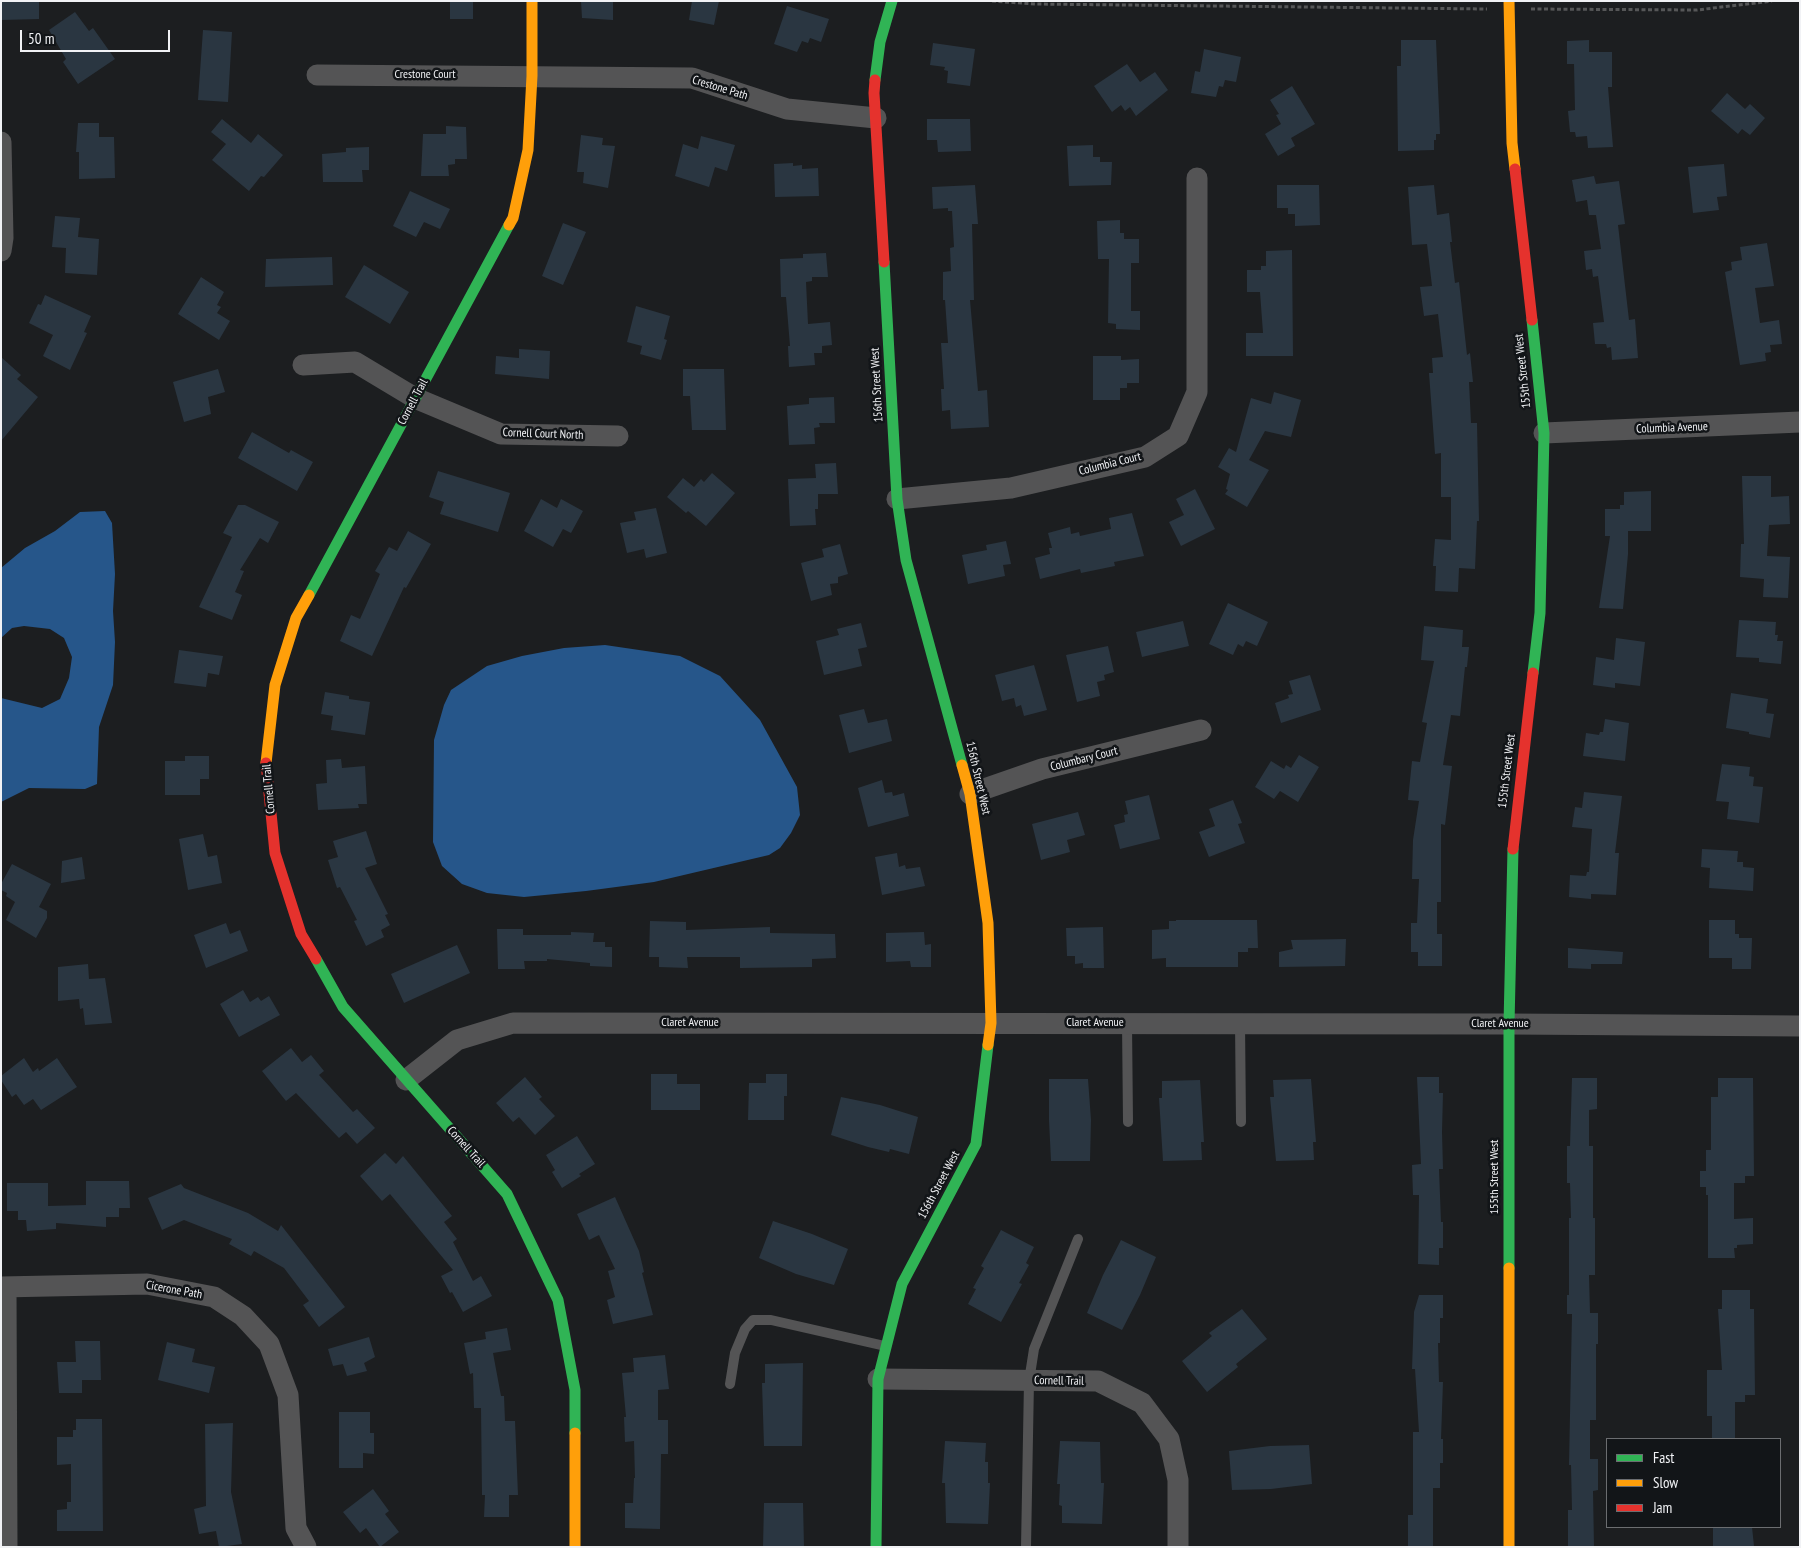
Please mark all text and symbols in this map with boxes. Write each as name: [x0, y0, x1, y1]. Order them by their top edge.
scale bar: [22, 20, 172, 52]
text: 50 m: [28, 29, 54, 48]
street label: Crestone Court: [394, 68, 456, 82]
street label: Crestone Path: [691, 73, 749, 103]
street label: 155th Street West: [1512, 333, 1534, 409]
street label: 156th Street West: [868, 347, 886, 423]
street label: Cornell Trail: [395, 377, 431, 427]
street label: Columbia Avenue: [1636, 420, 1708, 436]
street label: Cornell Court North: [502, 425, 584, 443]
street label: Columbia Court: [1077, 449, 1143, 479]
street label: 155th Street West: [1495, 733, 1519, 809]
street label: 156th Street West: [963, 740, 993, 816]
street label: Columbary Court: [1049, 744, 1119, 774]
street label: Cornell Trail: [260, 764, 278, 814]
street label: Claret Avenue: [661, 1016, 719, 1030]
street label: Claret Avenue: [1066, 1016, 1124, 1030]
street label: Claret Avenue: [1471, 1017, 1529, 1031]
street label: Cornell Trail: [444, 1124, 488, 1170]
street label: 155th Street West: [1488, 1140, 1502, 1214]
street label: 156th Street West: [915, 1149, 963, 1221]
street label: Cicerone Path: [145, 1278, 203, 1302]
street label: Cornell Trail: [1034, 1373, 1084, 1389]
legend: [1606, 1438, 1781, 1528]
text: Fast: [1653, 1448, 1674, 1467]
text: Slow: [1653, 1473, 1678, 1492]
text: Jam: [1653, 1498, 1672, 1517]

